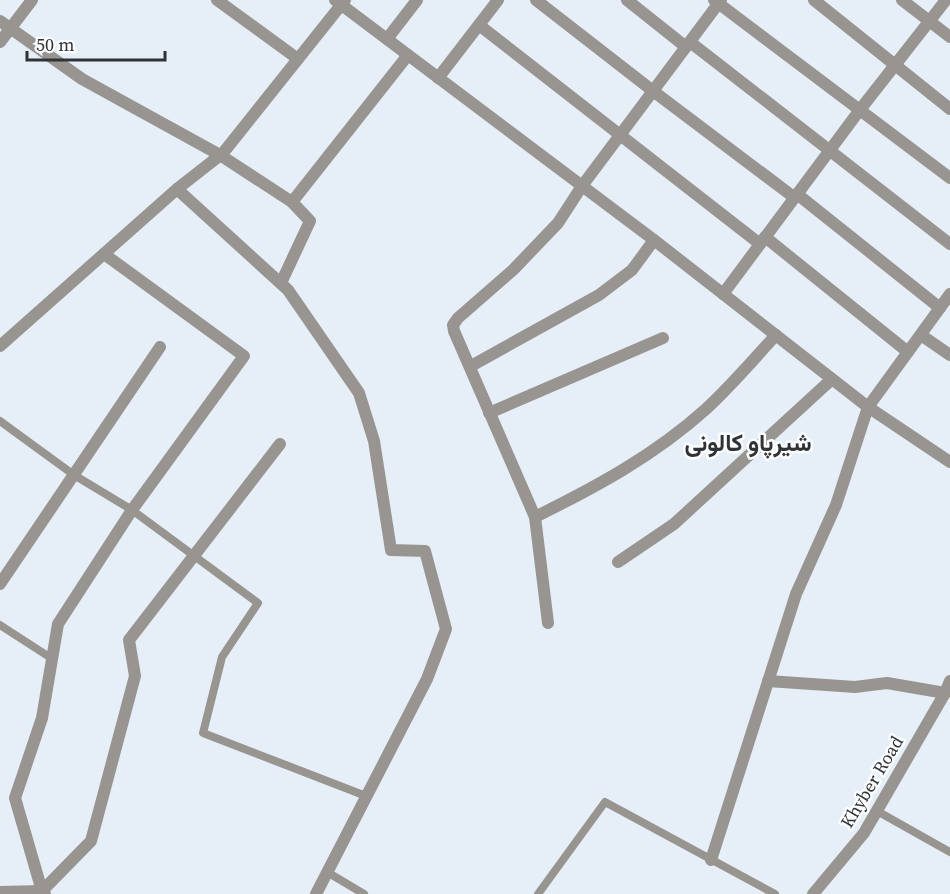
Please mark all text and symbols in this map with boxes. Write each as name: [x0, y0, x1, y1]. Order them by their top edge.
scale bar: [27, 24, 165, 62]
text: 50 m: [36, 32, 74, 57]
district label: شیرپاو کالونی: [684, 426, 812, 459]
street label: Khyber Road: [834, 731, 909, 832]

